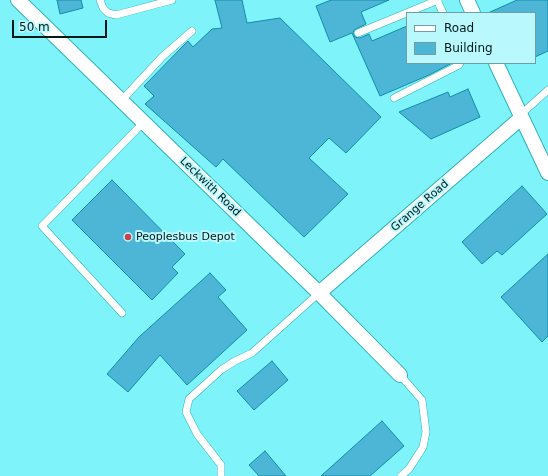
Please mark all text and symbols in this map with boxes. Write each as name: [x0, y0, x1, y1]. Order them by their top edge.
scale bar: [14, 12, 109, 38]
legend: [406, 12, 536, 64]
text: 50 m: [19, 20, 50, 34]
text: Road: [444, 21, 474, 35]
text: Building: [444, 41, 493, 55]
street label: Leckwith Road: [177, 155, 243, 219]
street label: Grange Road: [389, 178, 451, 234]
place label: Peoplesbus Depot: [136, 230, 235, 244]
marker: Peoplesbus Depot: [123, 232, 133, 242]

